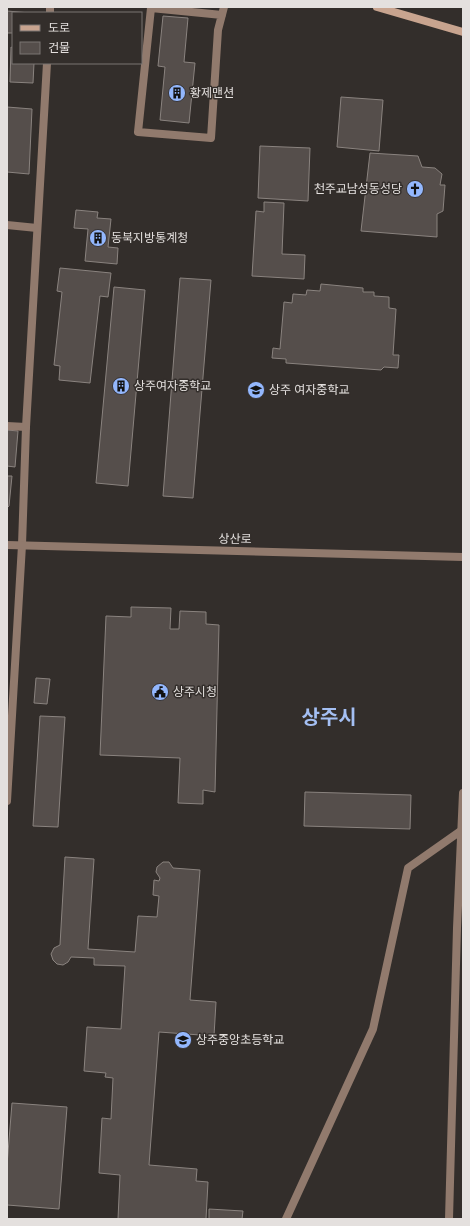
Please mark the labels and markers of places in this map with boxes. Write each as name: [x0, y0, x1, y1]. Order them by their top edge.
building icon: 황제맨션: [167, 83, 187, 103]
place label: 황제맨션: [190, 85, 234, 100]
church icon: 천주교남성동성당: [405, 179, 425, 199]
place label: 천주교남성동성당: [314, 181, 402, 196]
building icon: 동북지방통계청: [88, 228, 108, 248]
place label: 동북지방통계청: [111, 230, 188, 245]
building icon: 상주여자중학교: [111, 376, 131, 396]
place label: 상주여자중학교: [134, 378, 211, 393]
school or university icon: 상주 여자중학교: [246, 380, 266, 400]
place label: 상주 여자중학교: [269, 382, 350, 397]
public building icon: 상주시청: [150, 682, 170, 702]
place label: 상주시청: [173, 684, 217, 699]
school or university icon: 상주중앙초등학교: [173, 1030, 193, 1050]
place label: 상주중앙초등학교: [196, 1032, 284, 1047]

